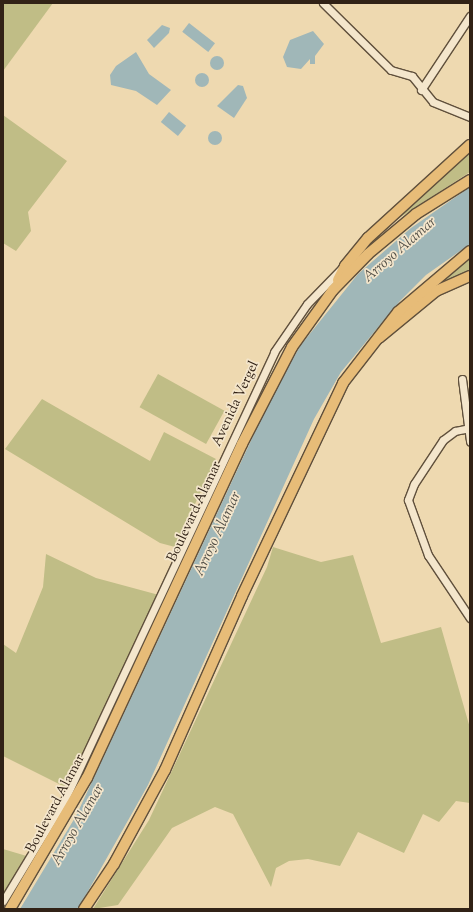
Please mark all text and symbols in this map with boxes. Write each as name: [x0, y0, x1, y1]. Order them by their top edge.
water label: Arroyo Alamar: [360, 213, 440, 287]
street label: Avenida Vergel: [209, 359, 263, 449]
street label: Boulevard Alamar: [164, 459, 226, 565]
water label: Arroyo Alamar: [191, 489, 245, 579]
street label: Boulevard Alamar: [23, 752, 89, 856]
water label: Arroyo Alamar: [47, 781, 109, 869]

